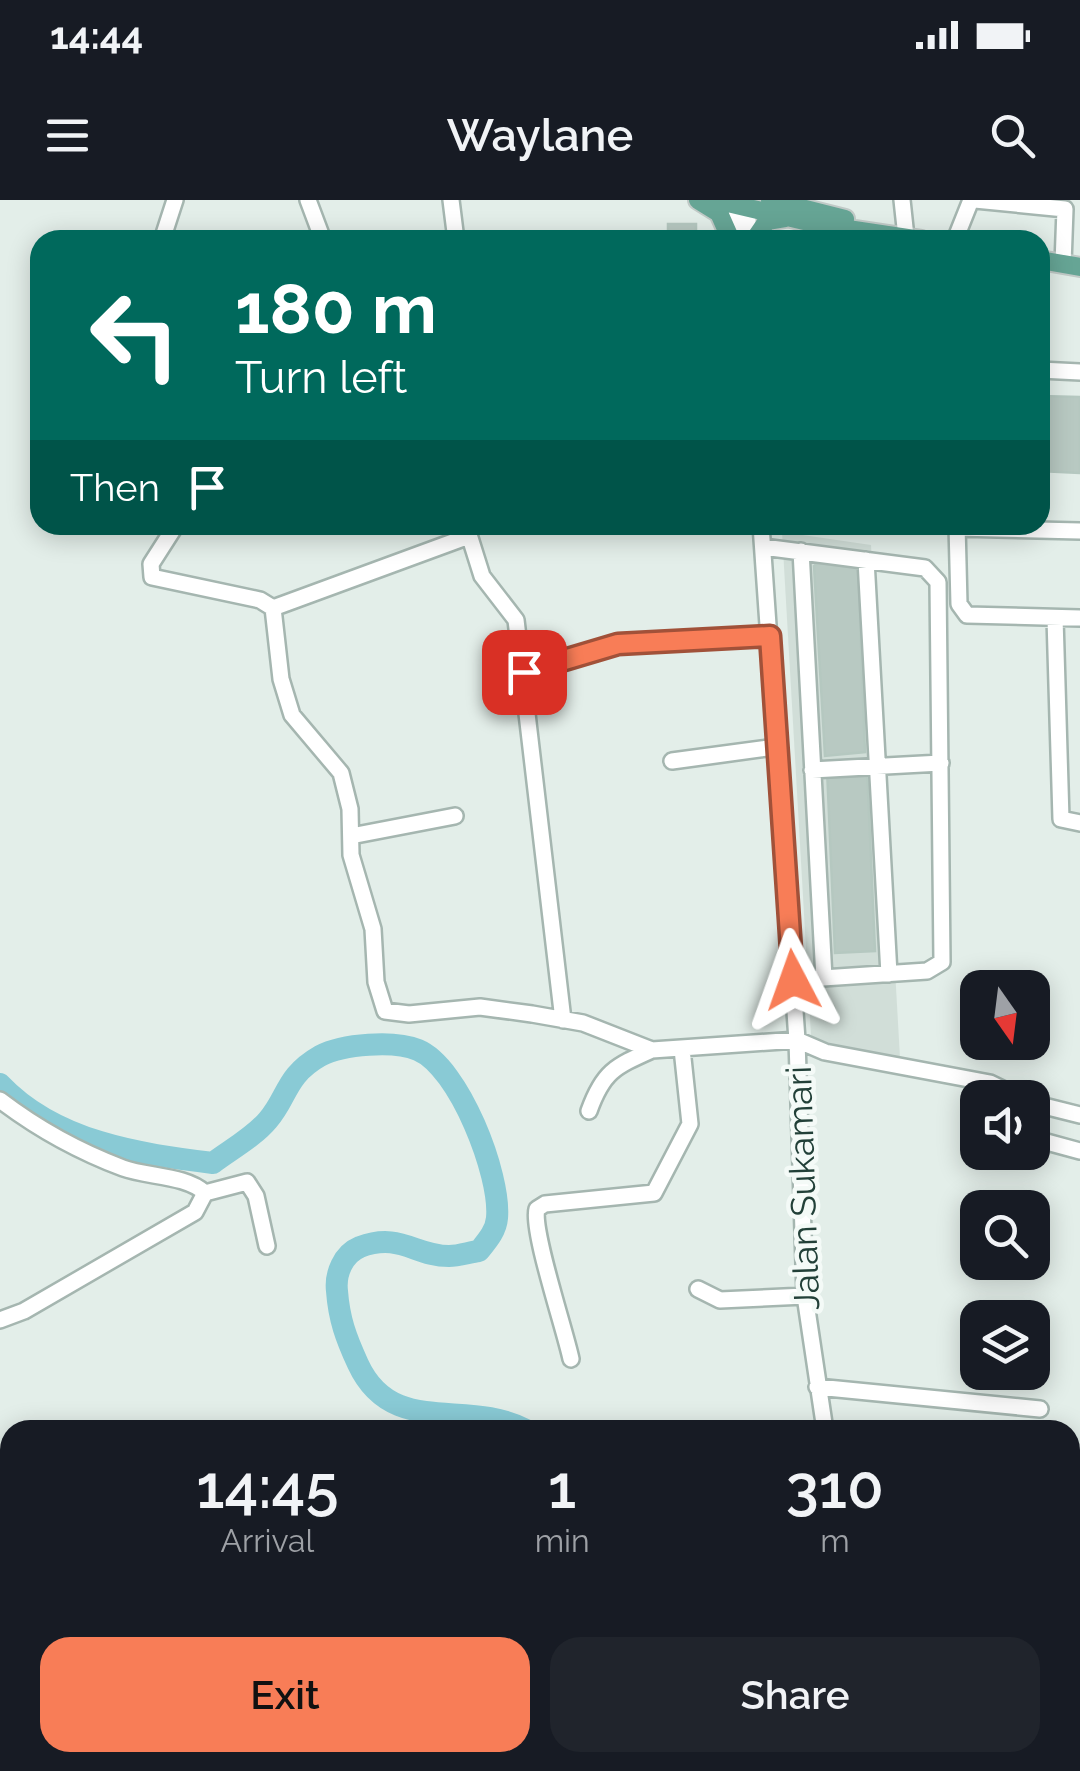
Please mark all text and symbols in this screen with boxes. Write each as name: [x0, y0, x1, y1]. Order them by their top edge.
text: 14:44: [50, 13, 143, 58]
icon: menu: [40, 108, 95, 163]
icon: search: [985, 108, 1040, 163]
text: Waylane: [447, 109, 633, 162]
text: 180 m: [235, 267, 437, 349]
icon: left: [70, 270, 200, 400]
text: Turn left: [235, 351, 407, 404]
icon: arrive: [180, 460, 235, 515]
text: Then: [70, 465, 160, 510]
pin: [482, 630, 567, 715]
icon: arrive: [497, 645, 552, 700]
position arrow: [741, 928, 845, 1032]
north arrow: [960, 970, 1050, 1060]
map controls: [960, 970, 1050, 1390]
street label: Jalan Sukamari: [778, 1065, 827, 1311]
button: sound: [960, 1080, 1050, 1170]
button: search: [960, 1190, 1050, 1280]
button: layers: [960, 1300, 1050, 1390]
text: 14:45: [196, 1452, 339, 1522]
text: 1: [548, 1452, 576, 1522]
text: 310: [786, 1452, 884, 1522]
text: Arrival: [220, 1522, 314, 1559]
text: min: [535, 1522, 590, 1559]
text: m: [820, 1522, 850, 1559]
button: Exit: [40, 1637, 530, 1752]
button: Share: [550, 1637, 1040, 1752]

